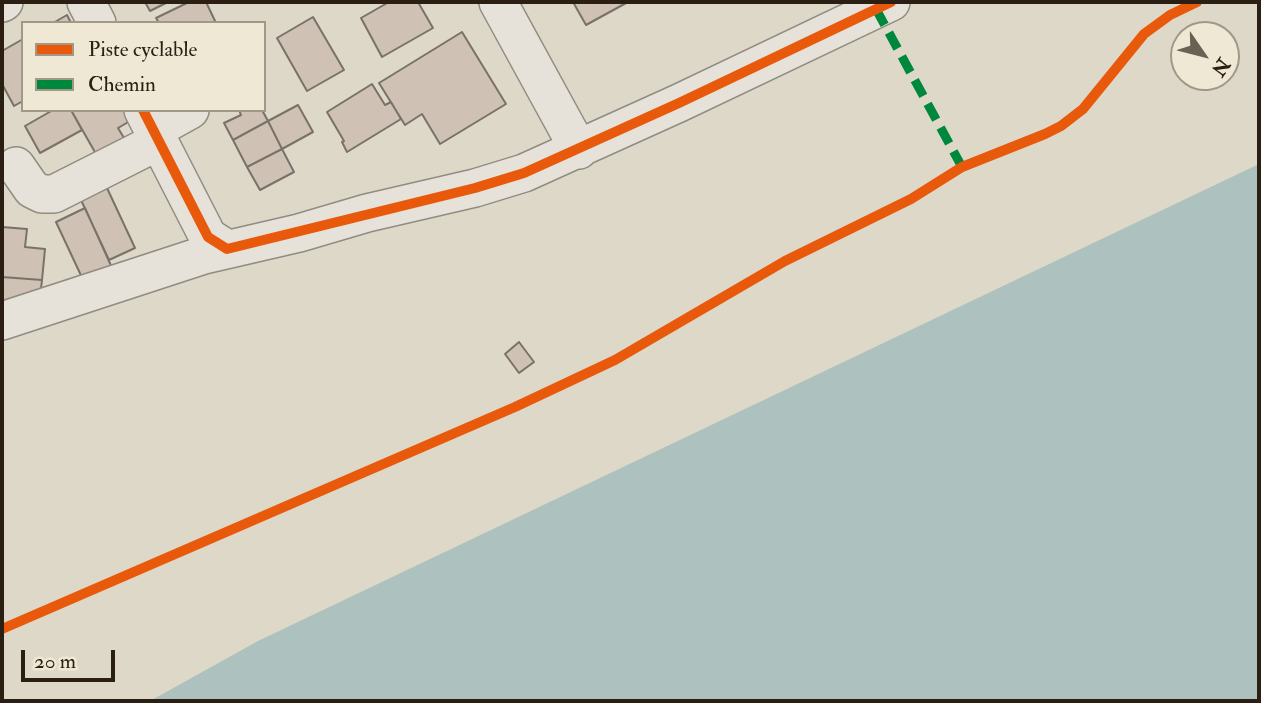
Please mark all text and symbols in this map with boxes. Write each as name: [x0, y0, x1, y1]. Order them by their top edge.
legend: [21, 21, 266, 112]
north arrow: [1170, 21, 1240, 91]
text: Piste cyclable: [88, 36, 197, 63]
text: N: [1206, 53, 1235, 81]
text: Chemin: [88, 71, 156, 98]
scale bar: [24, 636, 119, 680]
text: 20 m: [34, 648, 76, 675]

